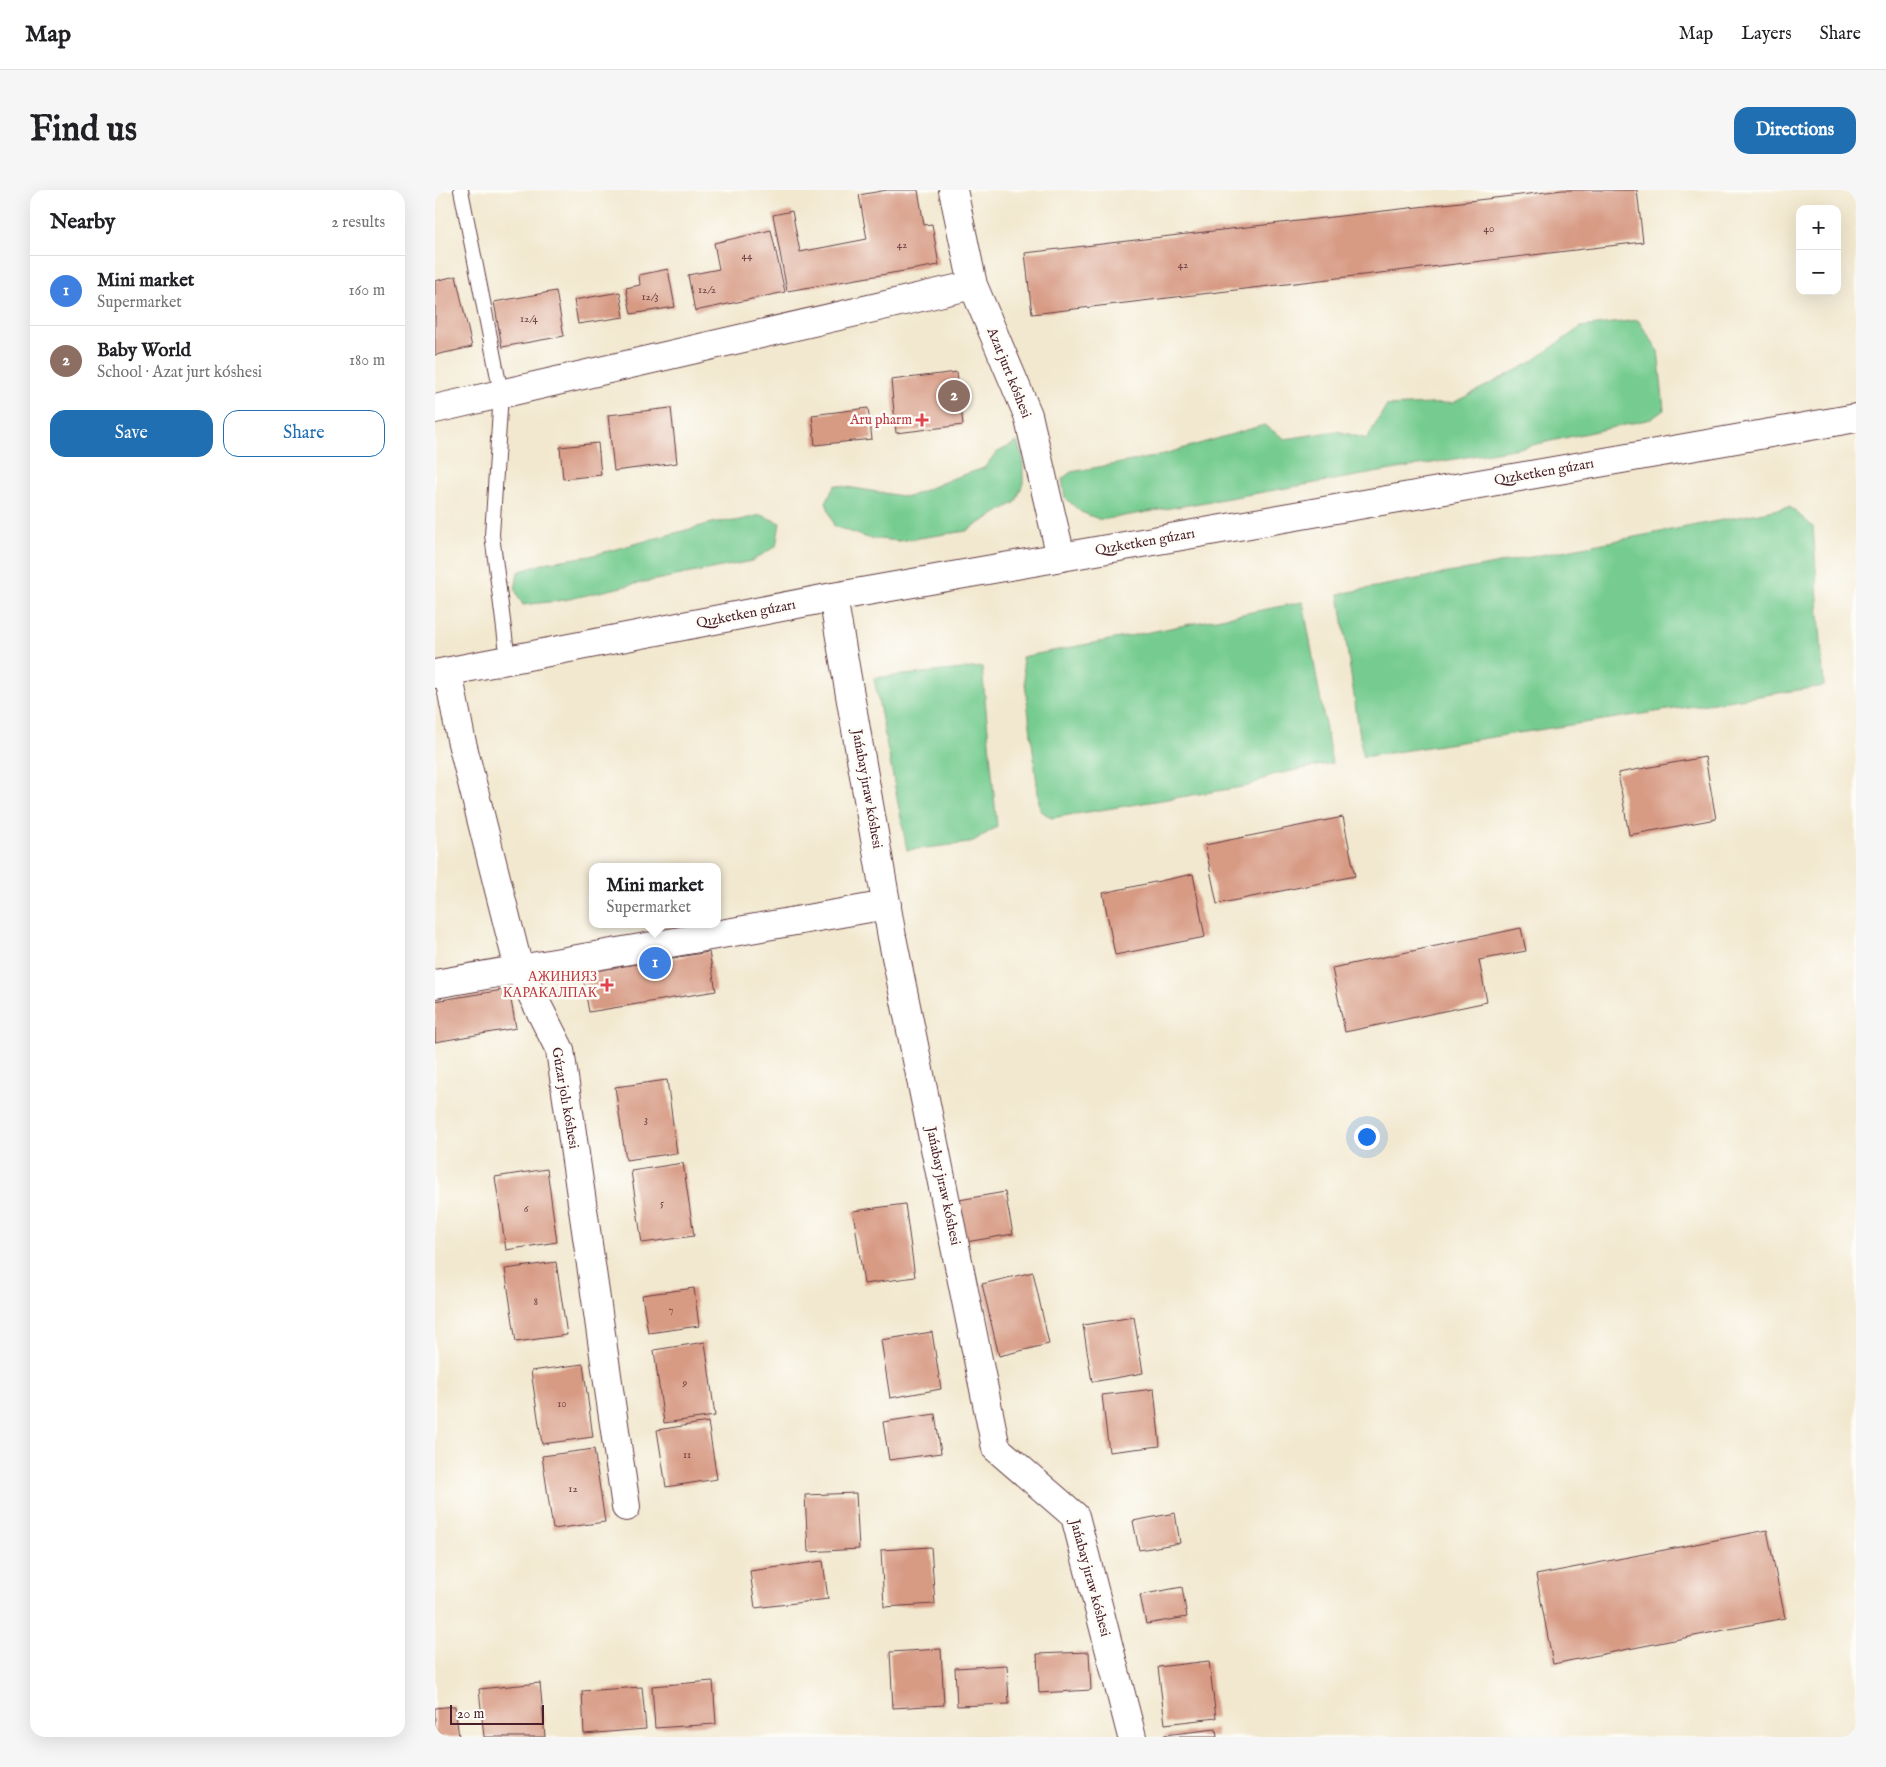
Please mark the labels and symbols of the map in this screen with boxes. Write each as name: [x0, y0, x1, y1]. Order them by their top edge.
house number: 40: [1484, 222, 1494, 236]
house number: 42: [897, 238, 907, 252]
house number: 44: [742, 249, 753, 263]
house number: 42: [1178, 258, 1188, 272]
house number: 12/2: [698, 283, 716, 297]
house number: 12/3: [641, 290, 659, 304]
house number: 12/4: [520, 312, 539, 326]
street label: Azat jurt kóshesi: [982, 324, 1035, 421]
pin: 2: [938, 377, 970, 415]
place label: Aru pharm: [849, 411, 912, 429]
marker: Aru pharm: [916, 414, 928, 426]
street label: Qızketken gúzarı: [1493, 454, 1596, 490]
street label: Qızketken gúzarı: [1094, 524, 1197, 560]
street label: Qızketken gúzarı: [695, 595, 798, 632]
street label: Jańabay jıraw kóshesi: [847, 726, 886, 850]
pin: 1: [639, 944, 671, 982]
place label: АЖИНИЯЗ КАРАКАЛПАК: [503, 968, 598, 1002]
marker: АЖИНИЯЗ КАРАКАЛПАК: [601, 979, 613, 991]
street label: Gúzar jolı kóshesi: [547, 1046, 583, 1150]
house number: 3: [644, 1113, 648, 1127]
street label: Jańabay jıraw kóshesi: [921, 1123, 964, 1247]
your location: [1354, 1124, 1380, 1150]
house number: 5: [660, 1196, 664, 1210]
house number: 6: [524, 1202, 529, 1216]
house number: 8: [534, 1295, 538, 1309]
house number: 7: [668, 1303, 674, 1317]
house number: 9: [682, 1376, 688, 1390]
house number: 10: [557, 1397, 567, 1411]
house number: 11: [683, 1448, 691, 1462]
house number: 12: [568, 1482, 578, 1496]
street label: Jańabay jıraw kóshesi: [1065, 1515, 1114, 1639]
scale bar: [450, 1702, 544, 1725]

